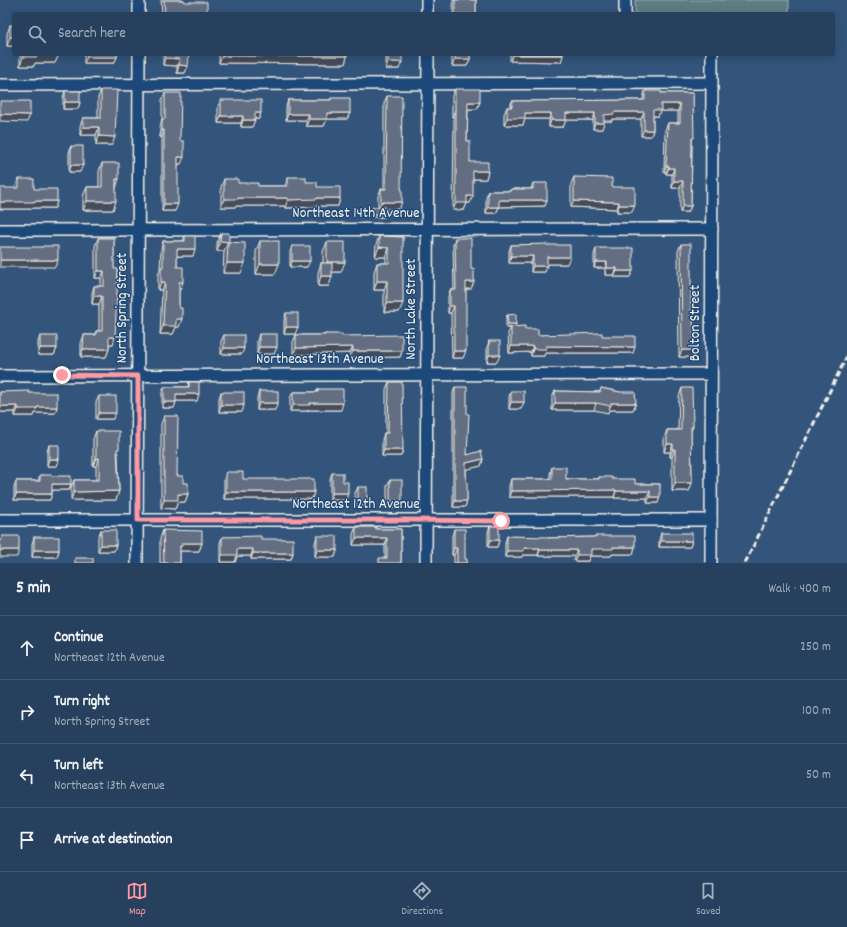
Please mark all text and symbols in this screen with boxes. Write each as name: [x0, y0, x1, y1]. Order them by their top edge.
search box: [12, 12, 835, 56]
icon: search: [26, 23, 48, 45]
text: Search here: [58, 23, 126, 45]
street label: Northeast 14th Avenue: [292, 203, 420, 225]
street label: North Spring Street: [112, 252, 134, 363]
street label: North Lake Street: [401, 258, 423, 360]
street label: Bolton Street: [685, 284, 707, 361]
street label: Northeast 13th Avenue: [256, 349, 384, 371]
route end: [53, 366, 71, 384]
street label: Northeast 12th Avenue: [292, 494, 420, 516]
route start: [492, 512, 510, 530]
text: 5 min: [16, 577, 50, 601]
text: Walk · 400 m: [769, 580, 831, 599]
text: Continue: [54, 627, 103, 649]
icon: ahead: [16, 637, 38, 659]
text: 250 m: [800, 638, 831, 657]
text: Northeast 12th Avenue: [54, 649, 165, 668]
text: Turn right: [54, 691, 110, 713]
icon: right: [16, 701, 38, 723]
text: 100 m: [802, 702, 831, 721]
text: North Spring Street: [54, 713, 150, 732]
text: Turn left: [54, 755, 103, 777]
icon: left: [16, 765, 38, 787]
text: 50 m: [806, 766, 831, 785]
text: Northeast 13th Avenue: [54, 777, 165, 796]
icon: arrive: [16, 829, 38, 851]
text: Arrive at destination: [54, 829, 172, 851]
tab: Map: [126, 880, 148, 920]
tab: Directions: [401, 880, 443, 920]
tab: Saved: [696, 880, 721, 920]

